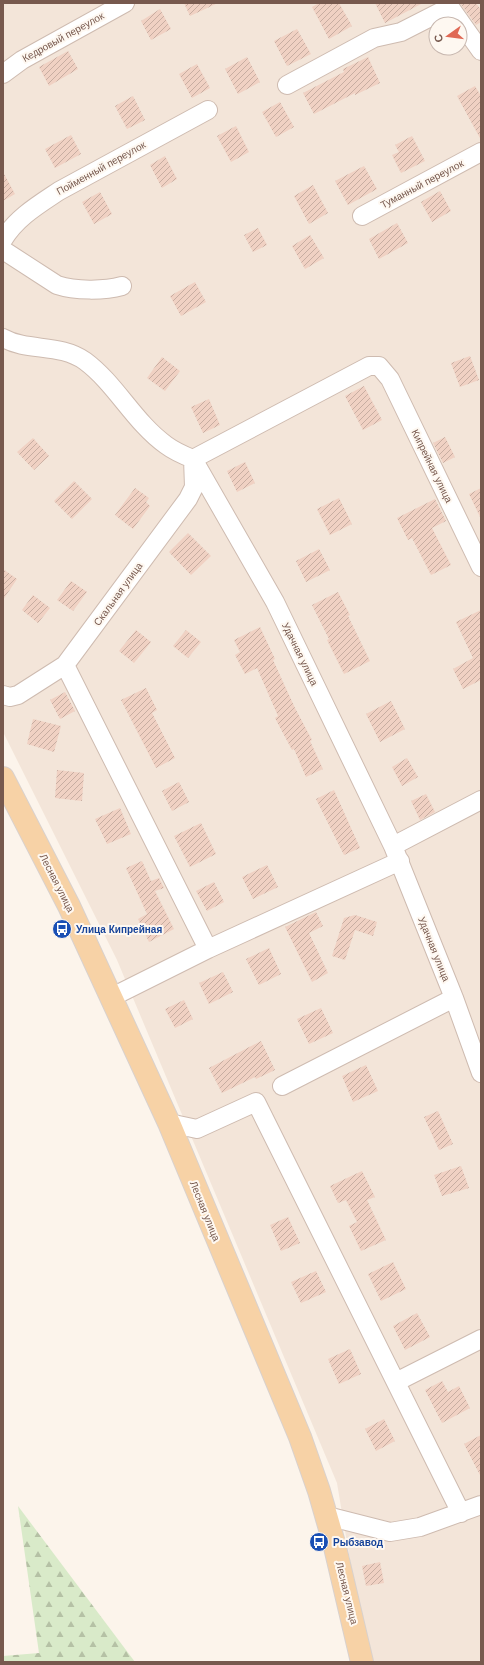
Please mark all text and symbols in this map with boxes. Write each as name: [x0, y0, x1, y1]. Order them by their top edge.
street label: Кедровый переулок: [20, 10, 106, 64]
north arrow: [428, 16, 468, 56]
text: С: [432, 33, 445, 44]
street label: Пойменный переулок: [55, 139, 148, 197]
street label: Туманный переулок: [379, 157, 466, 210]
street label: Кипрейная улица: [409, 427, 455, 505]
street label: Скальная улица: [91, 560, 145, 628]
street label: Удачная улица: [280, 621, 320, 688]
street label: Лесная улица: [38, 852, 77, 914]
street label: Удачная улица: [416, 915, 452, 983]
bus stop icon: Улица Кипрейная: [51, 918, 73, 940]
place label: Улица Кипрейная: [76, 924, 162, 935]
street label: Лесная улица: [188, 1179, 222, 1243]
bus stop icon: Рыбзавод: [308, 1531, 330, 1553]
place label: Рыбзавод: [333, 1537, 384, 1548]
street label: Лесная улица: [334, 1561, 360, 1626]

